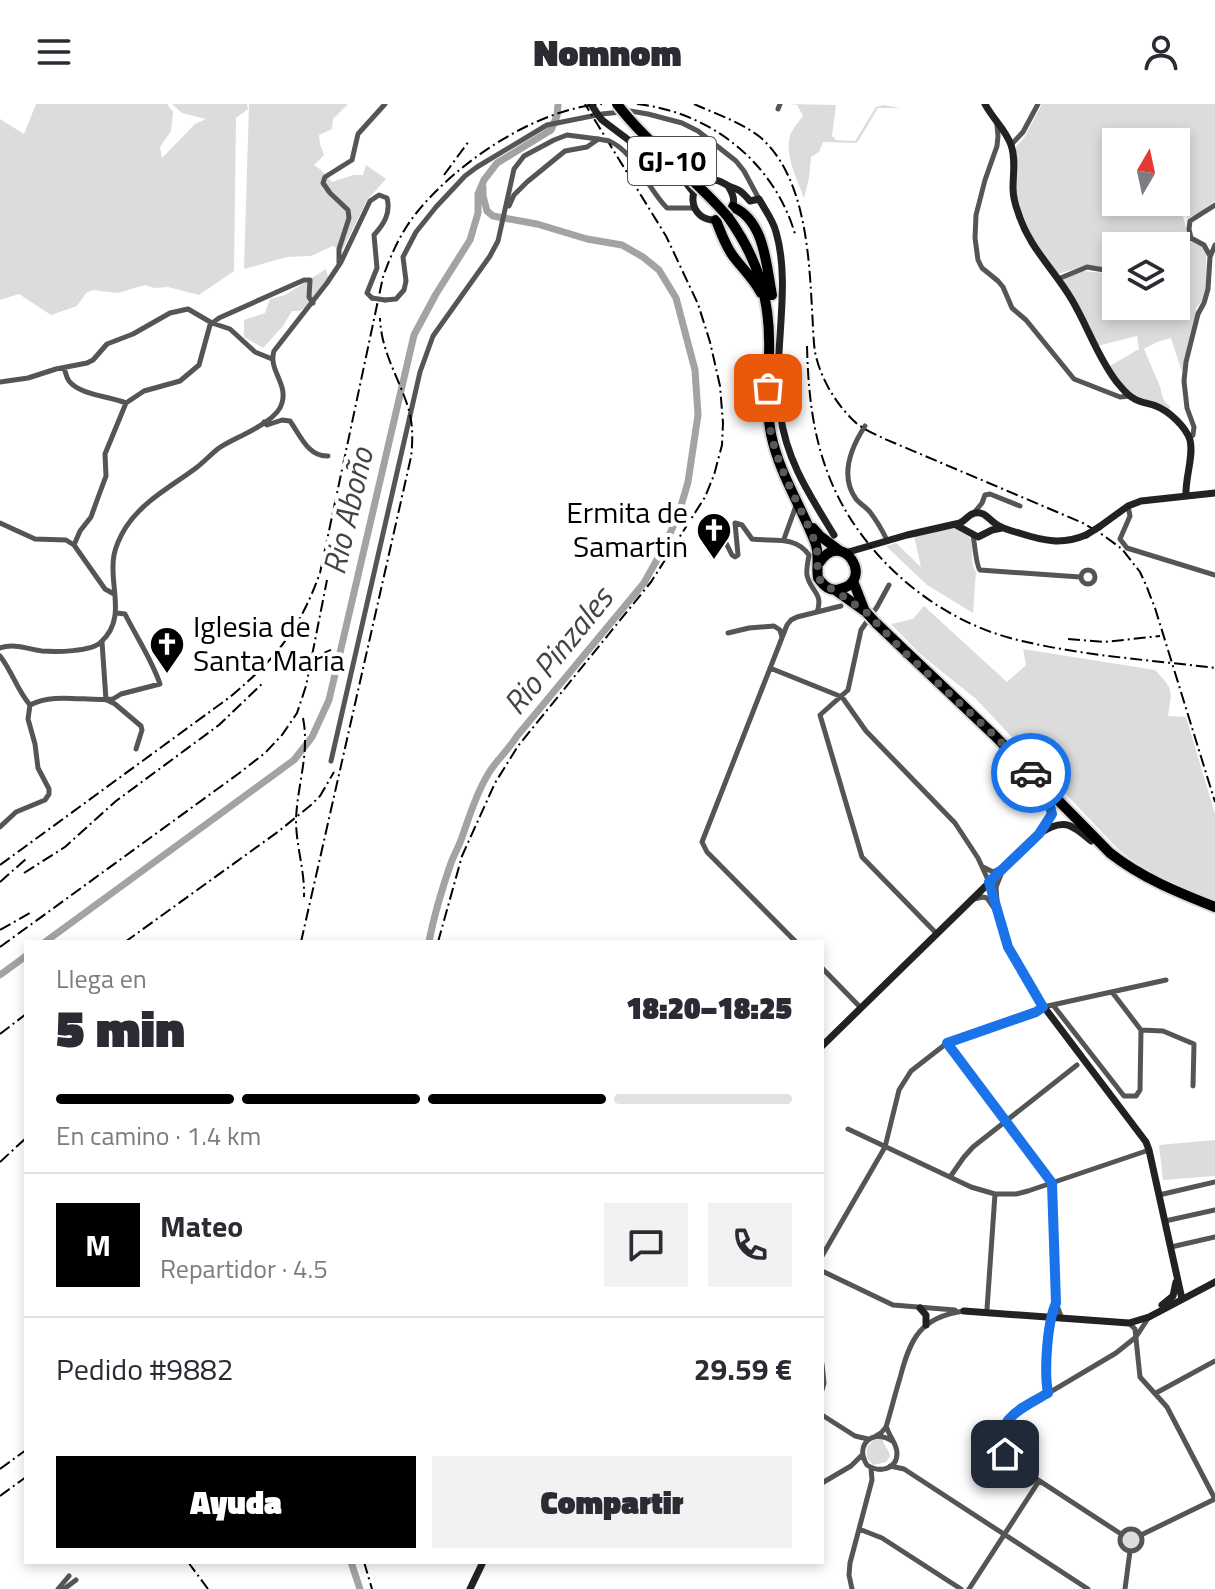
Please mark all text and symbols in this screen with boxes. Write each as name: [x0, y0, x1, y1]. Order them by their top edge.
text: Nomnom: [533, 25, 682, 80]
icon: menu: [32, 30, 76, 74]
icon: person: [1139, 30, 1183, 74]
north arrow: [1102, 128, 1190, 216]
map controls: [1102, 128, 1190, 320]
road number: GJ-10: [628, 137, 716, 185]
button: layers: [1102, 232, 1190, 320]
pin: [734, 354, 802, 422]
icon: bag: [746, 366, 790, 410]
water label: Rio Aboño: [309, 442, 385, 579]
place label: Ermita de Samartin: [566, 489, 688, 569]
church icon: Ermita de Samartin: [695, 511, 733, 561]
water label: Rio Pinzales: [491, 574, 625, 725]
place label: Iglesia de Santa María: [193, 603, 345, 683]
church icon: Iglesia de Santa María: [148, 625, 186, 675]
courier: [991, 733, 1071, 813]
icon: car: [1009, 751, 1053, 795]
text: Llega en: [56, 959, 147, 998]
text: 18:20–18:25: [626, 985, 792, 1031]
text: 5 min: [56, 988, 185, 1067]
text: En camino · 1.4 km: [56, 1116, 261, 1155]
text: Mateo: [160, 1203, 243, 1249]
button: chat: [604, 1203, 688, 1287]
button: phone: [708, 1203, 792, 1287]
text: M: [85, 1222, 111, 1268]
text: Repartidor · 4.5: [160, 1249, 328, 1288]
text: Pedido #9882: [56, 1346, 234, 1392]
text: 29.59 €: [694, 1346, 792, 1392]
pin: [971, 1420, 1039, 1488]
icon: home: [983, 1432, 1027, 1476]
button: Ayuda: [56, 1456, 416, 1548]
button: Compartir: [432, 1456, 792, 1548]

